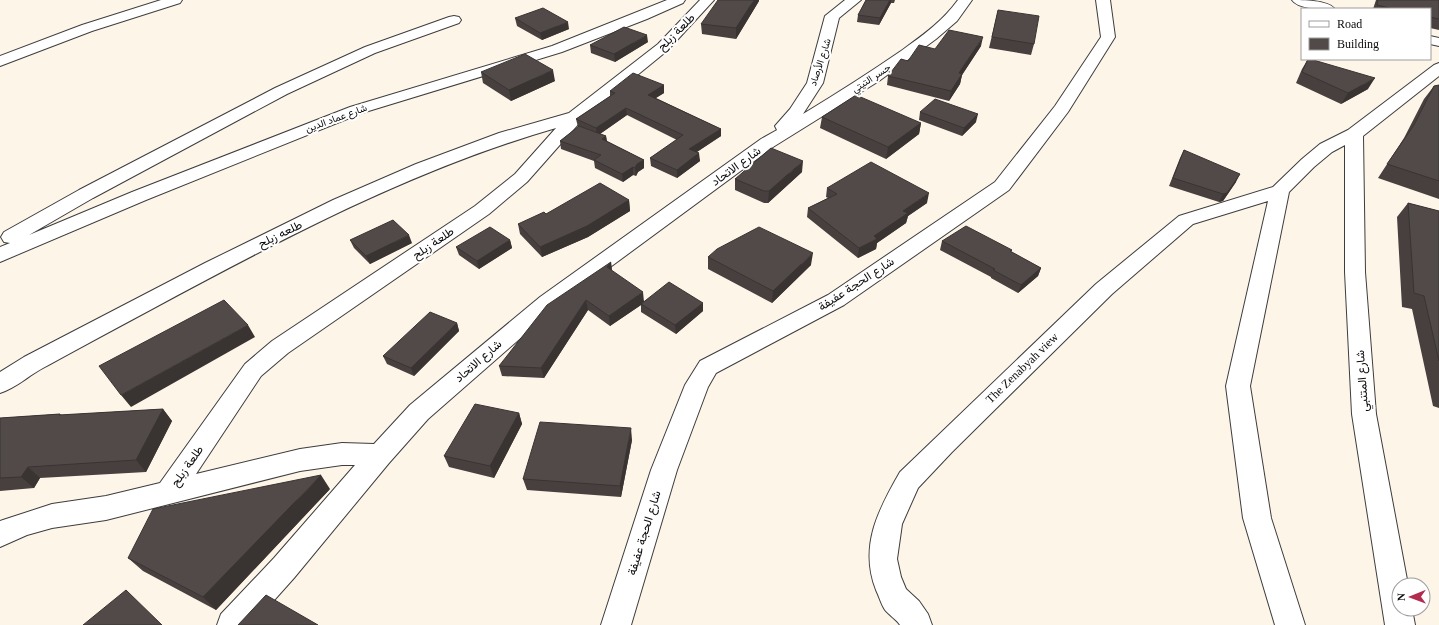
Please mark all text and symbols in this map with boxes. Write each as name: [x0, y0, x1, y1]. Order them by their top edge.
legend: [1301, 8, 1431, 60]
street label: طلعة زبلح: [654, 10, 699, 55]
text: Road: [1337, 17, 1362, 31]
street label: شارع الأرصاد: [807, 37, 834, 87]
text: Building: [1337, 37, 1379, 51]
street label: جسر التيتي: [850, 61, 894, 97]
street label: شارع عماد الدين: [304, 102, 369, 135]
street label: شارع الاتحاد: [709, 143, 765, 190]
street label: طلعه زبلح: [256, 217, 305, 252]
street label: طلعة زبلح: [410, 224, 458, 264]
street label: شارع الحجة عفيفة: [815, 254, 898, 315]
street label: The Zenabyah view: [983, 330, 1061, 406]
street label: شارع الاتحاد: [452, 337, 506, 387]
street label: شارع المتنبي: [1353, 349, 1374, 412]
street label: طلعة زبلح: [168, 443, 208, 490]
street label: شارع الحجة عفيفة: [624, 489, 665, 578]
north arrow: [1391, 577, 1431, 617]
text: N: [1395, 593, 1407, 601]

